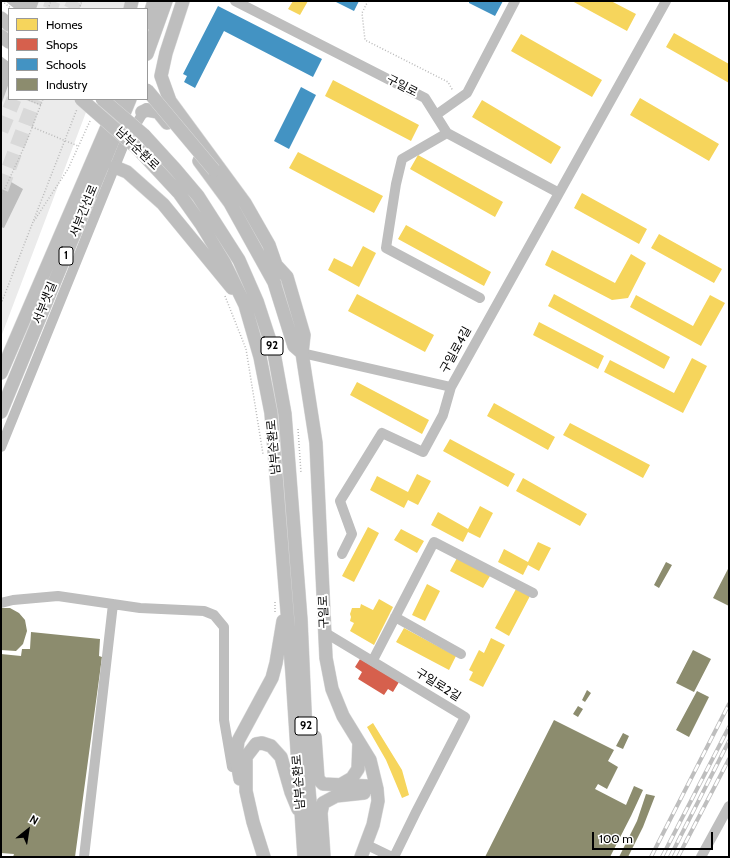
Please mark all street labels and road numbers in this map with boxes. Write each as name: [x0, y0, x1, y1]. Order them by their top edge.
street label: 구일로: [384, 72, 420, 100]
street label: 남부순환로: [112, 125, 162, 173]
street label: 서부간선로: [67, 183, 101, 239]
road number: 1: [59, 247, 73, 265]
street label: 서부샛길: [30, 280, 60, 326]
street label: 구일로4길: [437, 324, 475, 376]
road number: 92: [261, 337, 283, 355]
street label: 남부순환로: [264, 419, 284, 475]
street label: 구일로: [316, 595, 332, 629]
street label: 구일로2길: [413, 666, 463, 704]
road number: 92: [295, 717, 317, 735]
street label: 남부순환로: [290, 754, 308, 810]

